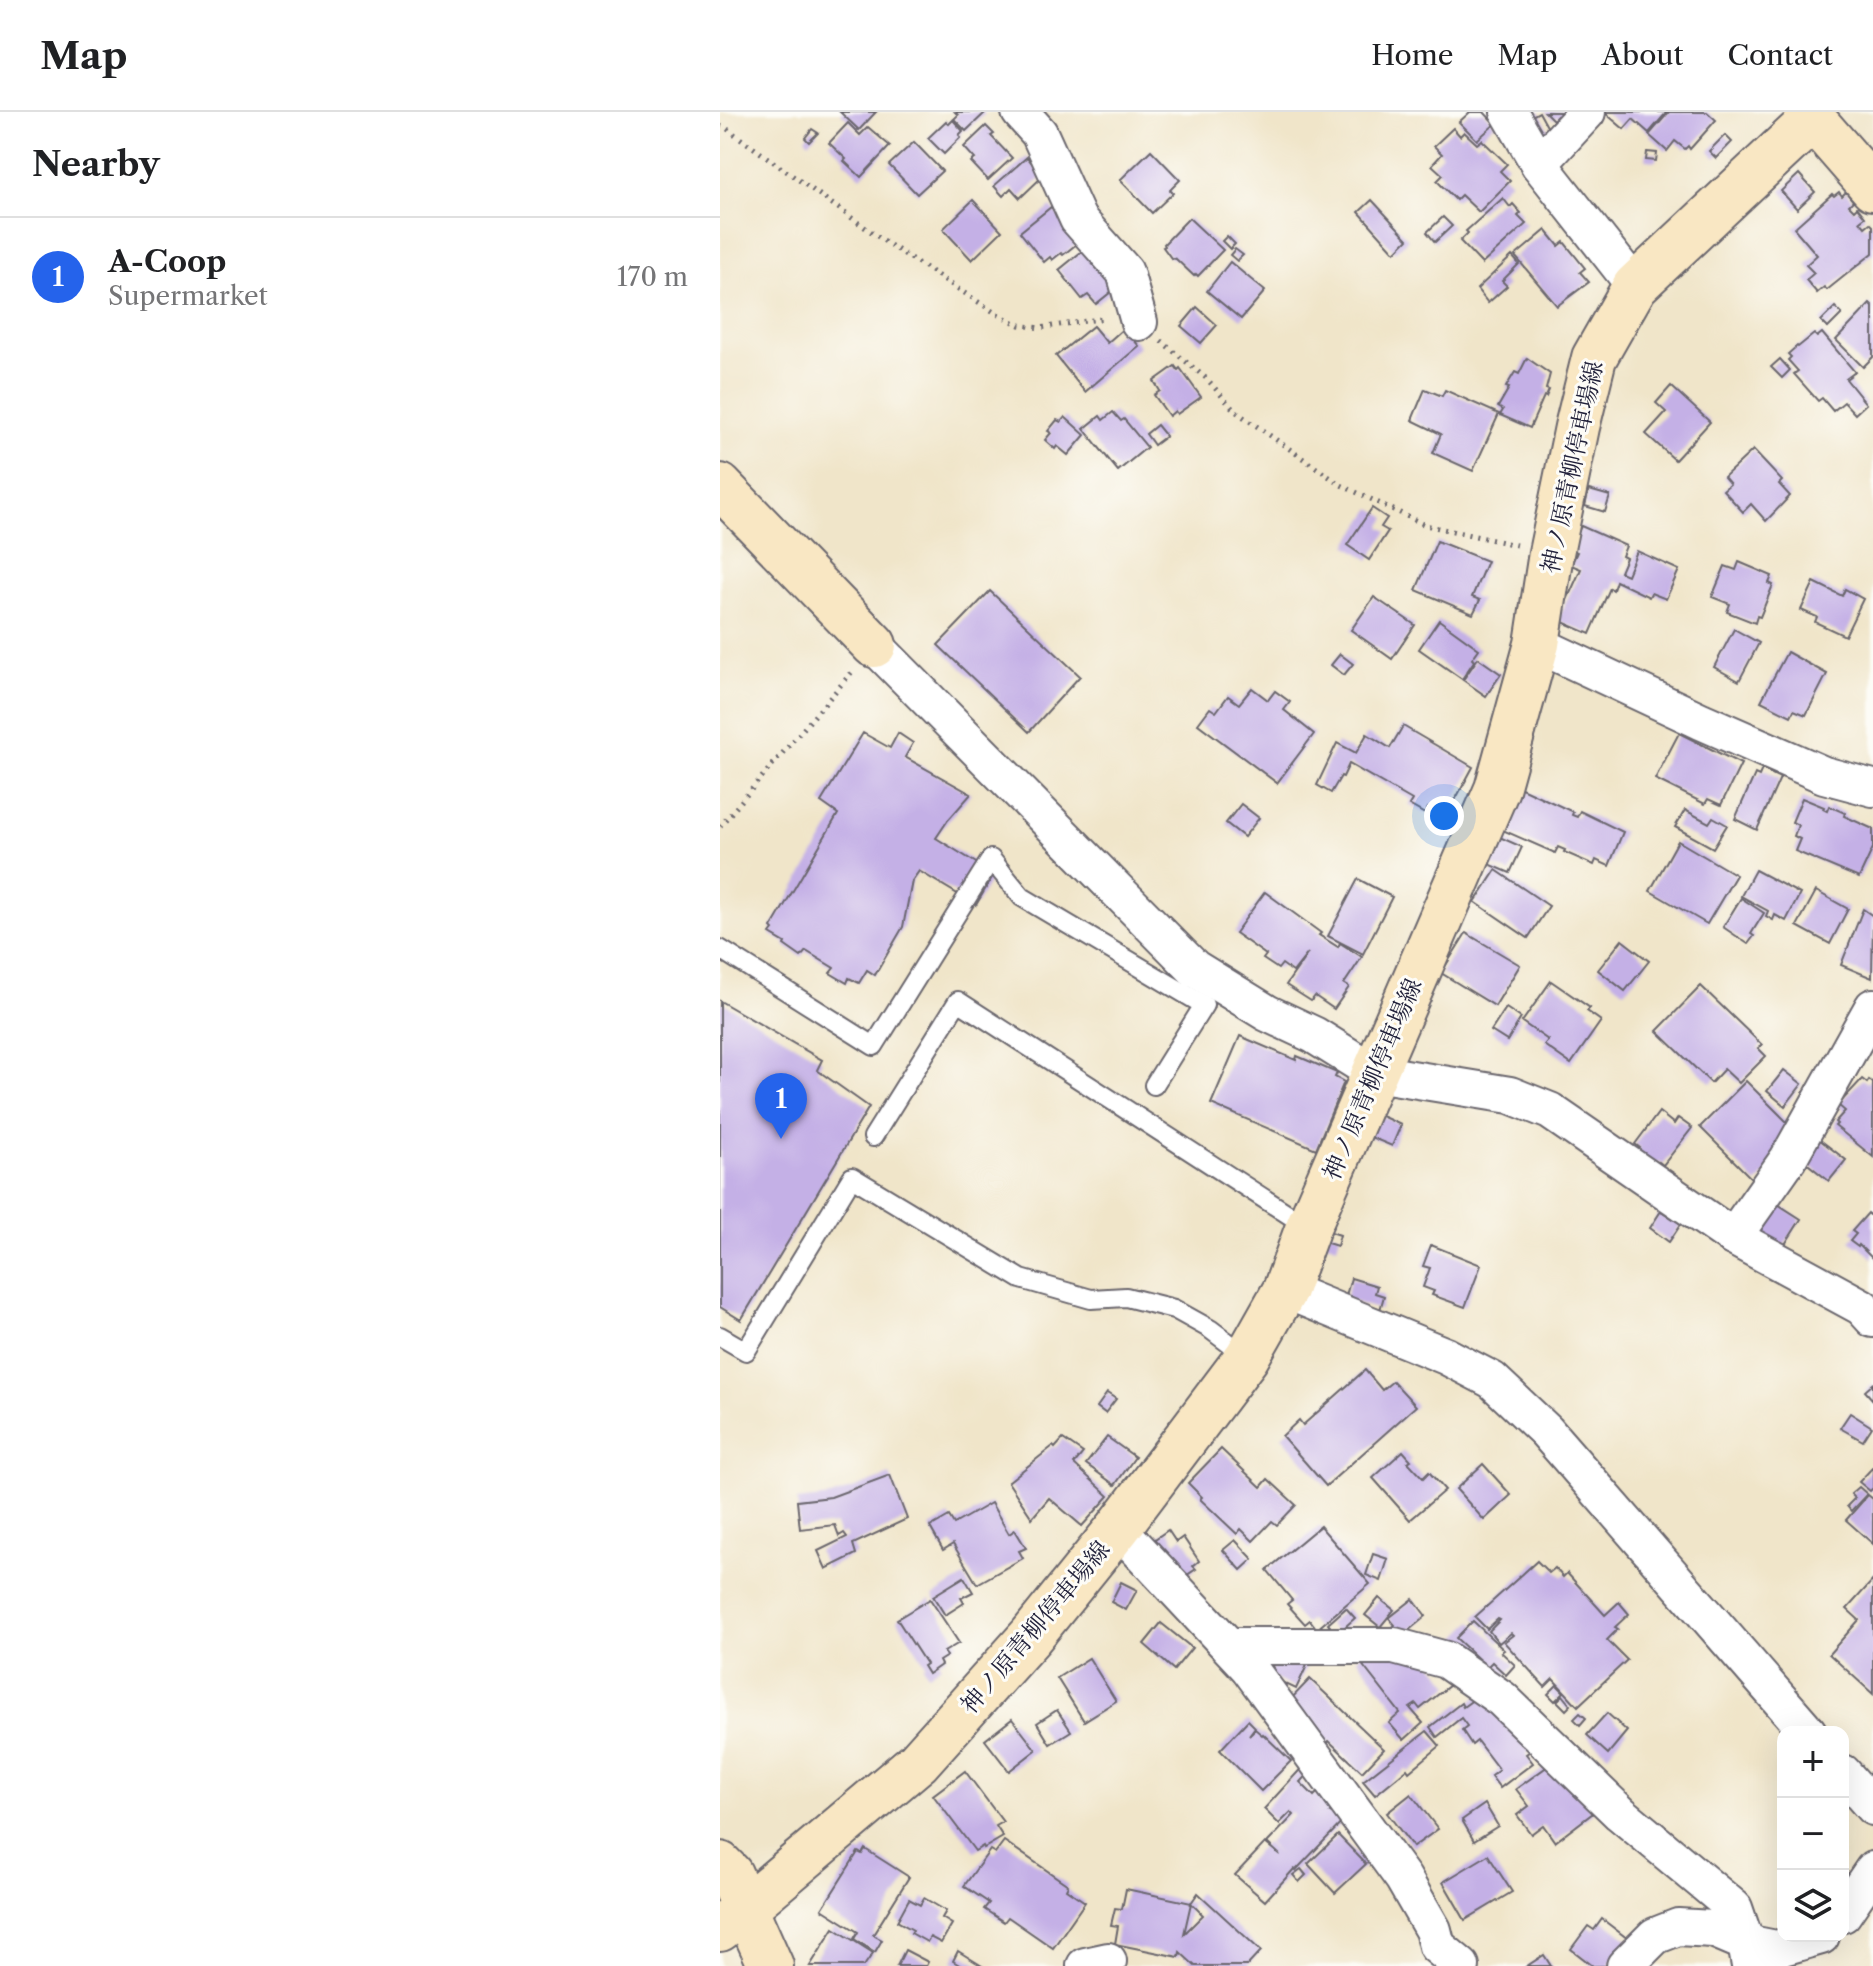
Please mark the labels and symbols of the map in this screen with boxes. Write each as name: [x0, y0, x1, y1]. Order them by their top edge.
street label: 神ノ原青柳停車場線: [1535, 358, 1609, 576]
your location: [1424, 796, 1464, 836]
street label: 神ノ原青柳停車場線: [1316, 974, 1428, 1184]
pin: 1: [755, 1073, 807, 1139]
street label: 神ノ原青柳停車場線: [954, 1535, 1116, 1719]

